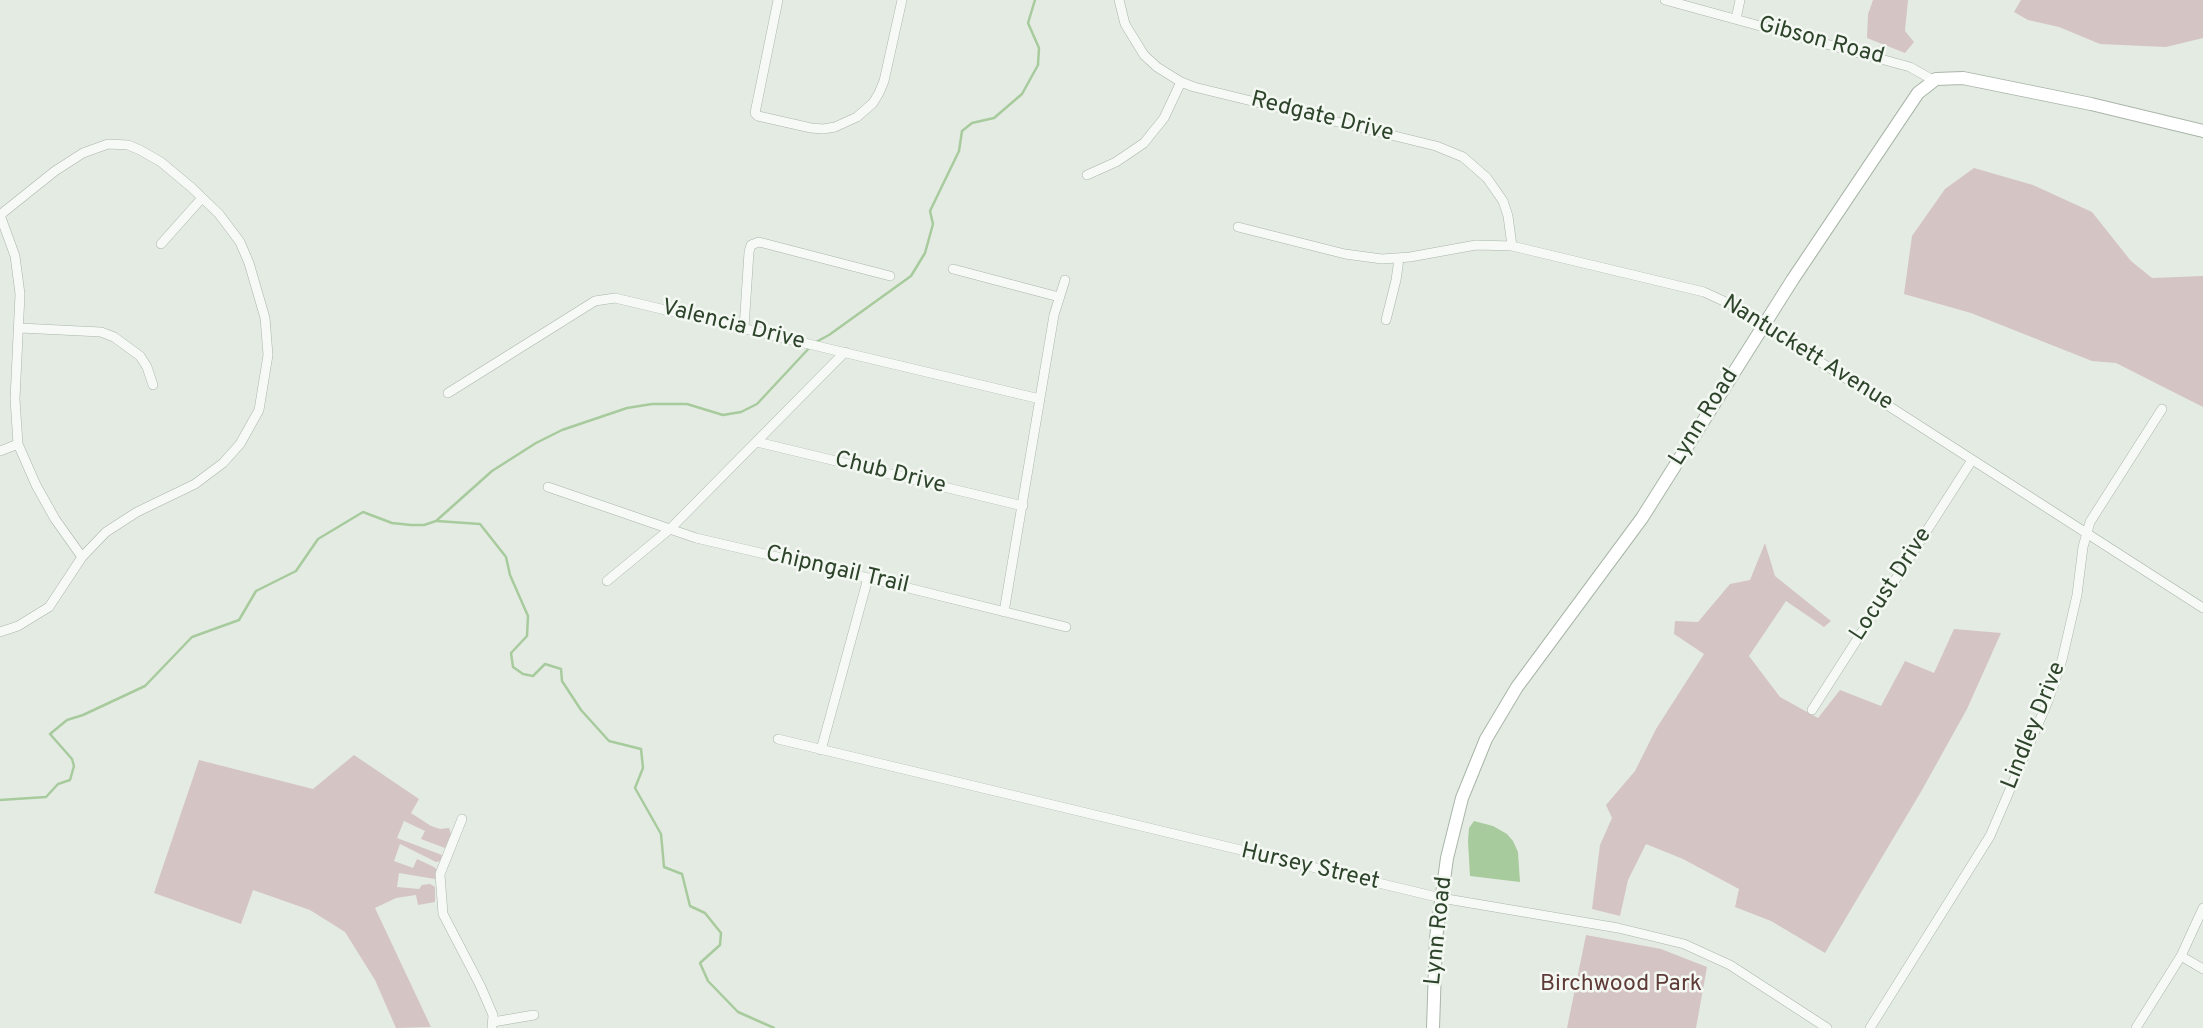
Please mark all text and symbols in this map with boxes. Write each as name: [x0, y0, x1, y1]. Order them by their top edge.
street label: Gibson Road: [1755, 12, 1887, 72]
street label: Redgate Drive: [1248, 87, 1396, 149]
street label: Nantuckett Avenue: [1717, 290, 1897, 418]
street label: Valencia Drive: [658, 295, 808, 357]
street label: Lynn Road: [1664, 364, 1746, 472]
street label: Chub Drive: [832, 447, 948, 501]
street label: Locust Drive: [1845, 523, 1939, 647]
street label: Chipngail Trail: [763, 541, 911, 601]
street label: Lindley Drive: [1997, 658, 2073, 794]
street label: Hursey Street: [1238, 839, 1382, 897]
street label: Lynn Road: [1421, 875, 1459, 987]
park label: Birchwood Park: [1540, 971, 1702, 999]

